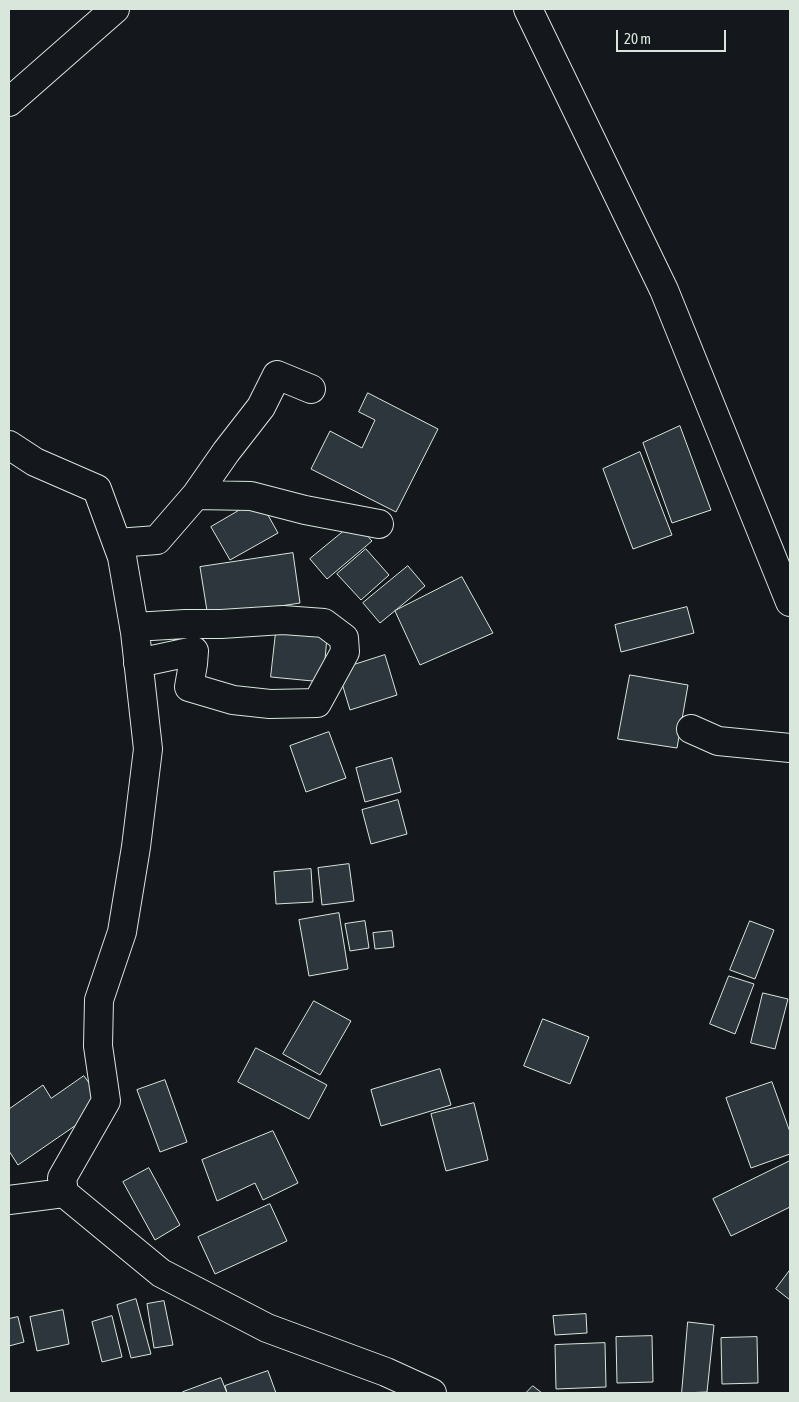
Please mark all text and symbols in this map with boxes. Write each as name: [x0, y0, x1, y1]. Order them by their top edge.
scale bar: [619, 20, 729, 52]
text: 20 m: [624, 30, 651, 47]

